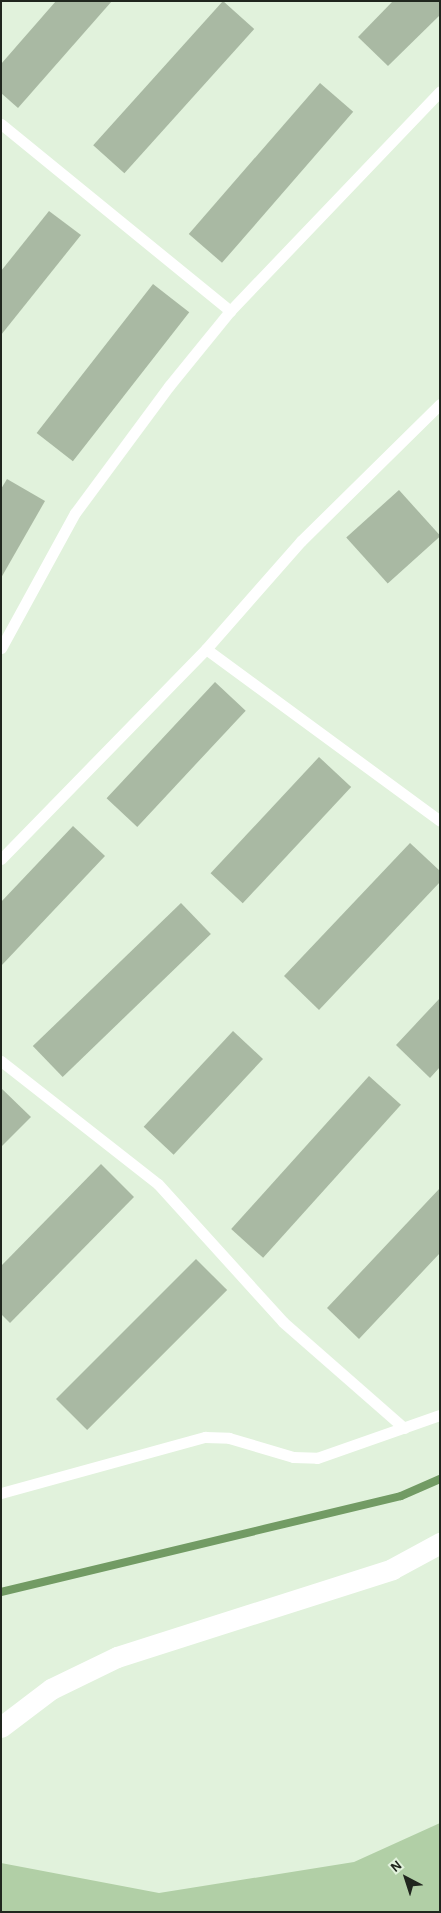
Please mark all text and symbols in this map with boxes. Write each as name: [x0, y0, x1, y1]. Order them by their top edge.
north arrow: [381, 1853, 431, 1903]
text: N: [388, 1858, 405, 1875]

